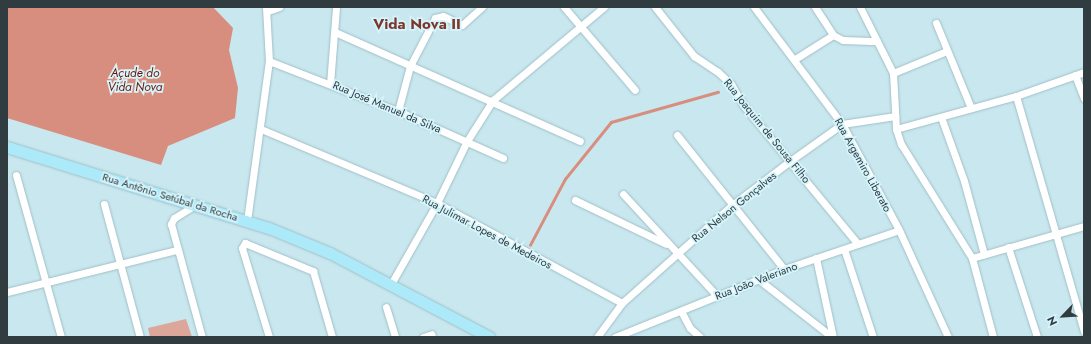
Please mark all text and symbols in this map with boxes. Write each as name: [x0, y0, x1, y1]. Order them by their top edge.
district label: Vida Nova II: [373, 16, 461, 34]
water label: Açude do Vida Nova: [108, 67, 162, 95]
street label: Rua Joaquim de Sousa Filho: [721, 76, 813, 186]
street label: Rua José Manuel da Silva: [331, 78, 443, 136]
street label: Rua Argemiro Liberato: [832, 116, 894, 214]
street label: Rua Nelson Gonçalves: [689, 169, 779, 245]
street label: Rua Antônio Setúbal da Rocha: [101, 170, 239, 224]
street label: Rua Julimar Lopes de Medeiros: [420, 192, 554, 272]
street label: Rua João Valeriano: [713, 259, 799, 303]
north arrow: [1043, 296, 1083, 336]
text: N: [1043, 314, 1061, 328]

